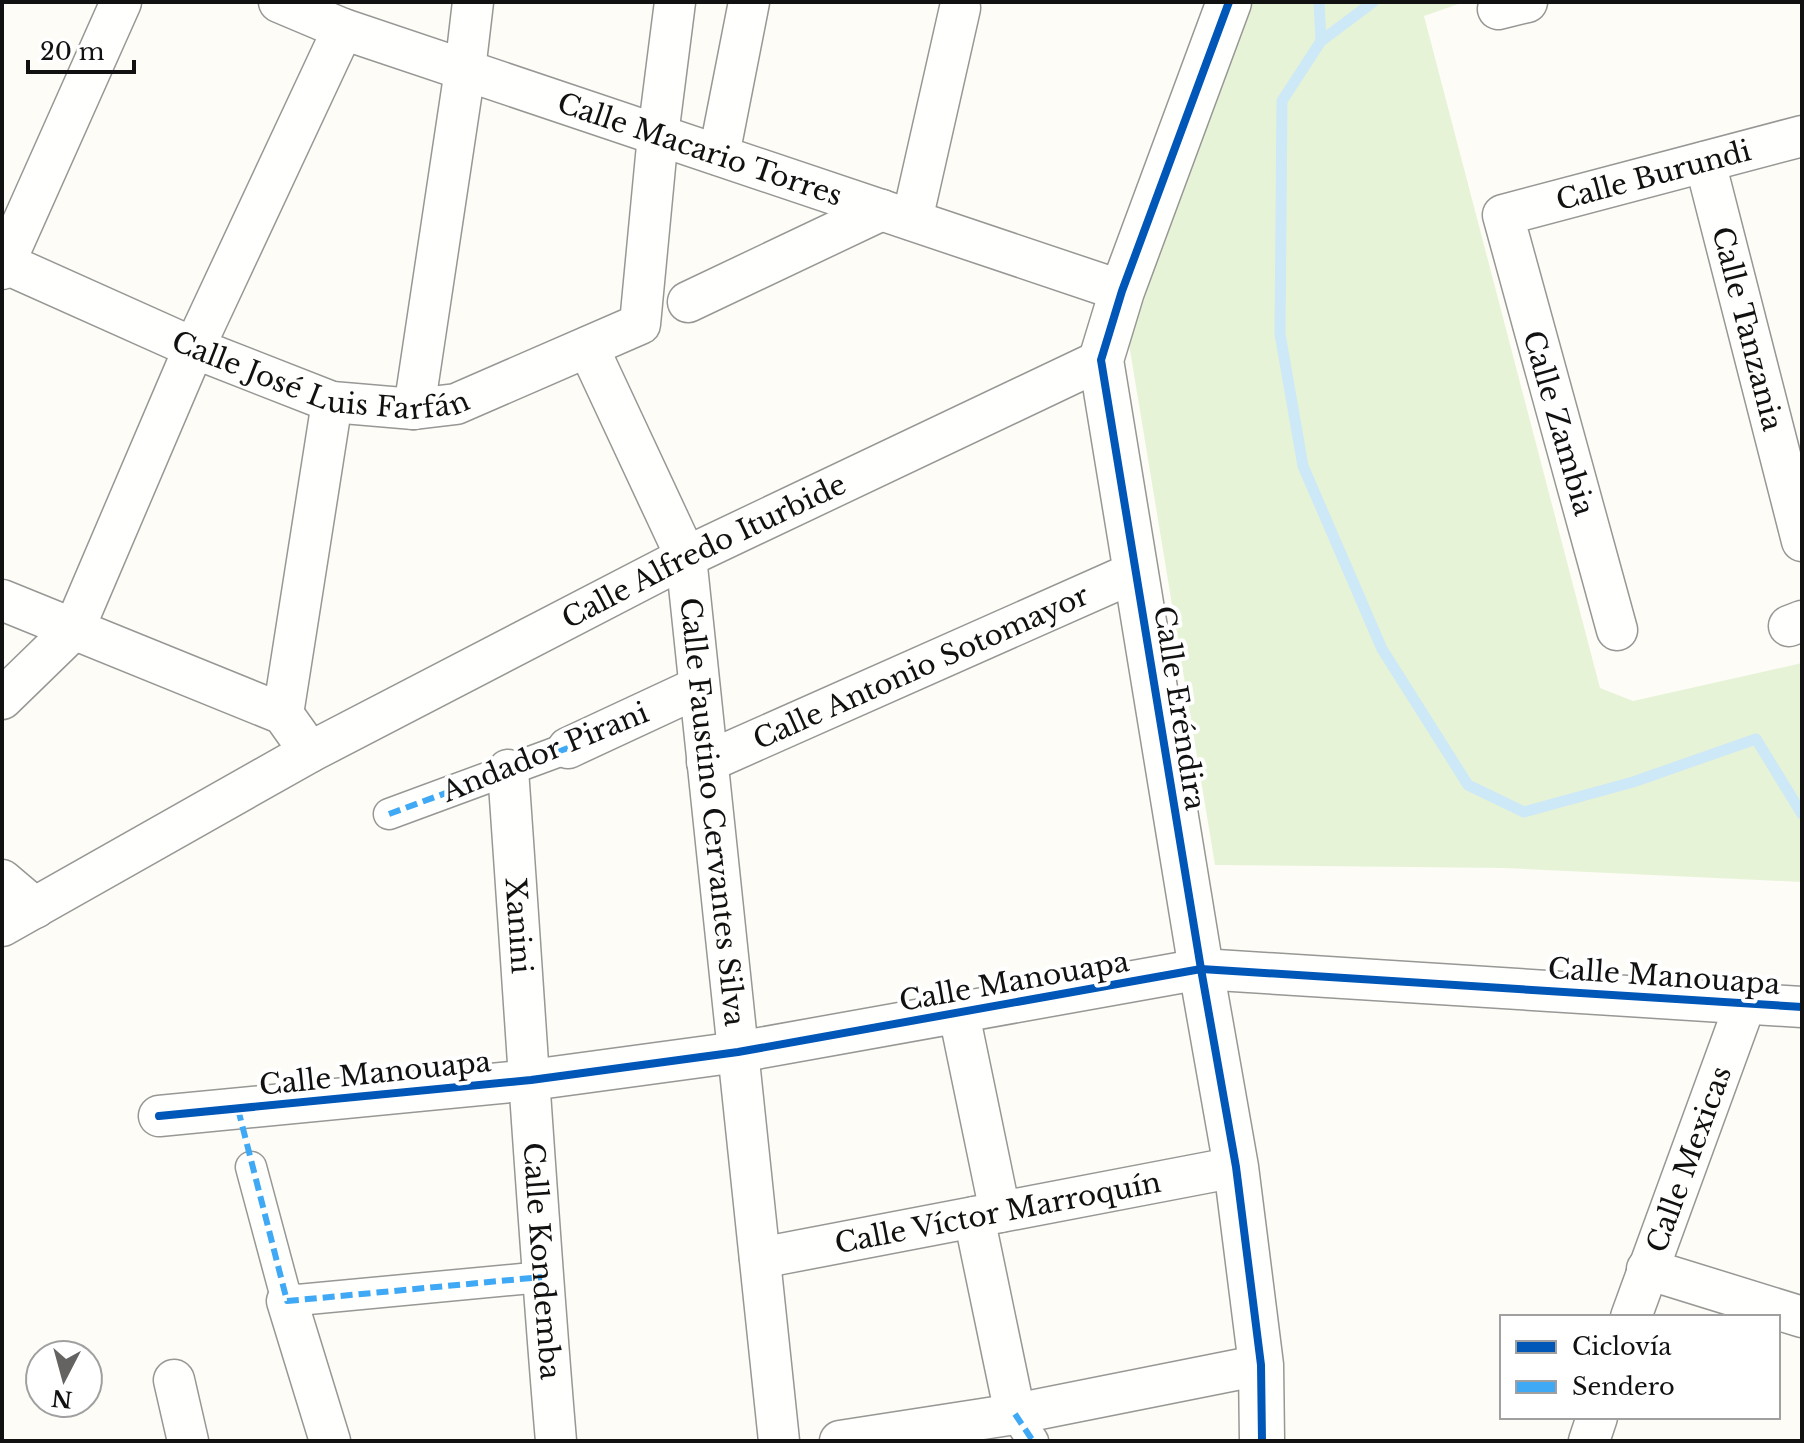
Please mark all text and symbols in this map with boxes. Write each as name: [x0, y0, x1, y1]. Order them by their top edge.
scale bar: [28, 24, 134, 74]
text: 20 m: [40, 37, 105, 66]
street label: Calle Macario Torres: [553, 85, 847, 214]
street label: Calle Burundi: [1552, 133, 1755, 218]
street label: Calle Tanzania: [1704, 223, 1790, 435]
street label: Calle José Luis Farfán: [166, 323, 475, 427]
street label: Calle Zambia: [1515, 327, 1602, 520]
street label: Calle Alfredo Iturbide: [556, 467, 852, 636]
street label: Calle Antonio Sotomayor: [748, 578, 1095, 757]
street label: Calle Faustino Cervantes Silva: [672, 596, 752, 1028]
street label: Calle Eréndira: [1146, 603, 1213, 813]
street label: Andador Pirani: [436, 695, 654, 810]
street label: Xanini: [498, 877, 539, 975]
street label: Calle Manouapa: [896, 944, 1132, 1019]
street label: Calle Manouapa: [1547, 951, 1782, 1002]
street label: Calle Manouapa: [258, 1044, 493, 1103]
street label: Calle Mexicas: [1639, 1061, 1739, 1257]
street label: Calle Kondemba: [515, 1141, 568, 1381]
street label: Calle Víctor Marroquín: [832, 1165, 1164, 1261]
legend: [1500, 1315, 1780, 1419]
text: Ciclovía: [1572, 1332, 1672, 1361]
north arrow: [24, 1339, 104, 1419]
text: Sendero: [1572, 1372, 1675, 1401]
text: N: [50, 1384, 74, 1413]

